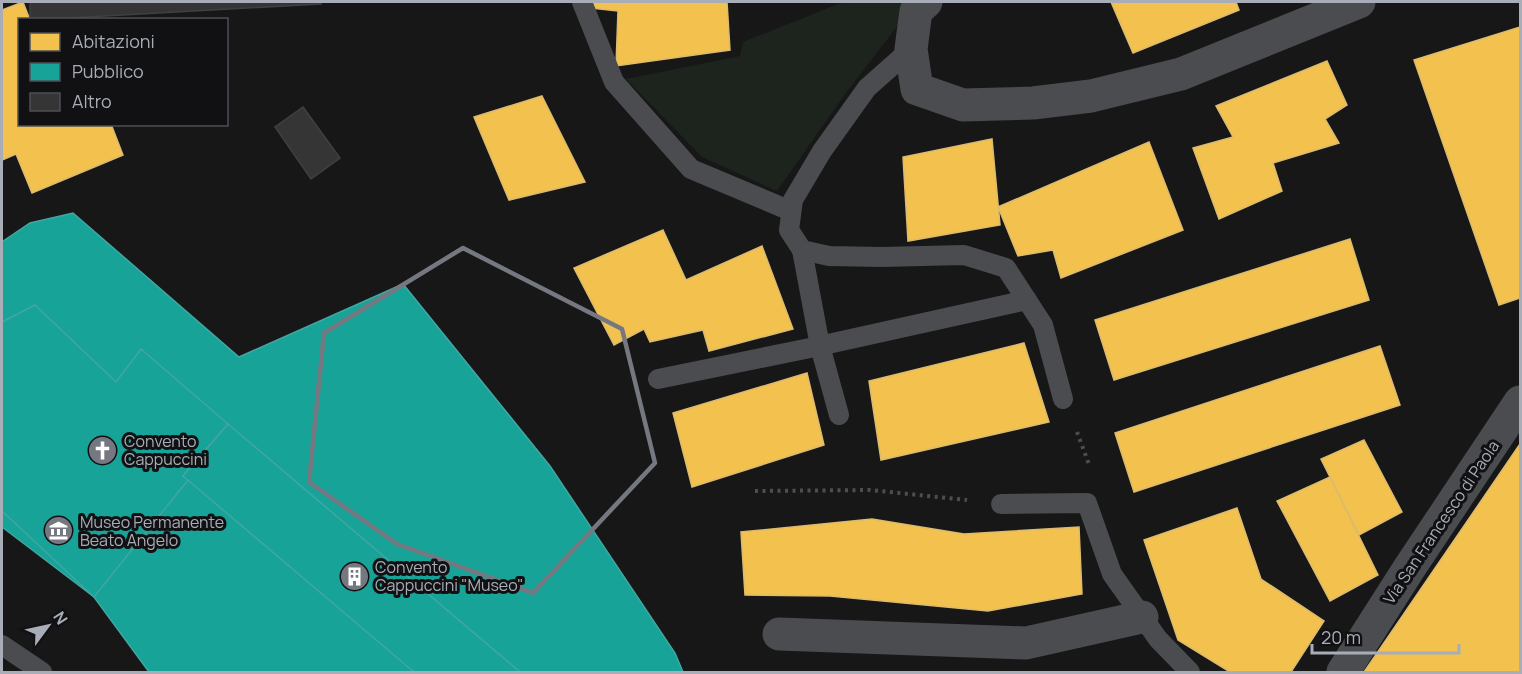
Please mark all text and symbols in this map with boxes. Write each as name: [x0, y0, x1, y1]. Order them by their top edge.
legend: [18, 18, 228, 126]
text: Abitazioni: [72, 29, 155, 53]
text: Pubblico: [72, 59, 144, 83]
text: Altro: [72, 89, 112, 113]
place label: Convento Cappuccini: [124, 430, 207, 470]
church icon: Convento Cappuccini: [87, 434, 119, 466]
street label: Via San Francesco di Paola: [1378, 436, 1504, 608]
place label: Museo Permanente Beato Angelo: [80, 511, 224, 551]
museum icon: Museo Permanente Beato Angelo: [43, 515, 75, 547]
place label: Convento Cappuccini "Museo": [375, 556, 523, 596]
building icon: Convento Cappuccini "Museo": [338, 560, 370, 592]
north arrow: [18, 596, 78, 656]
text: N: [48, 607, 73, 629]
scale bar: [1312, 617, 1459, 655]
text: 20 m: [1321, 625, 1361, 649]

